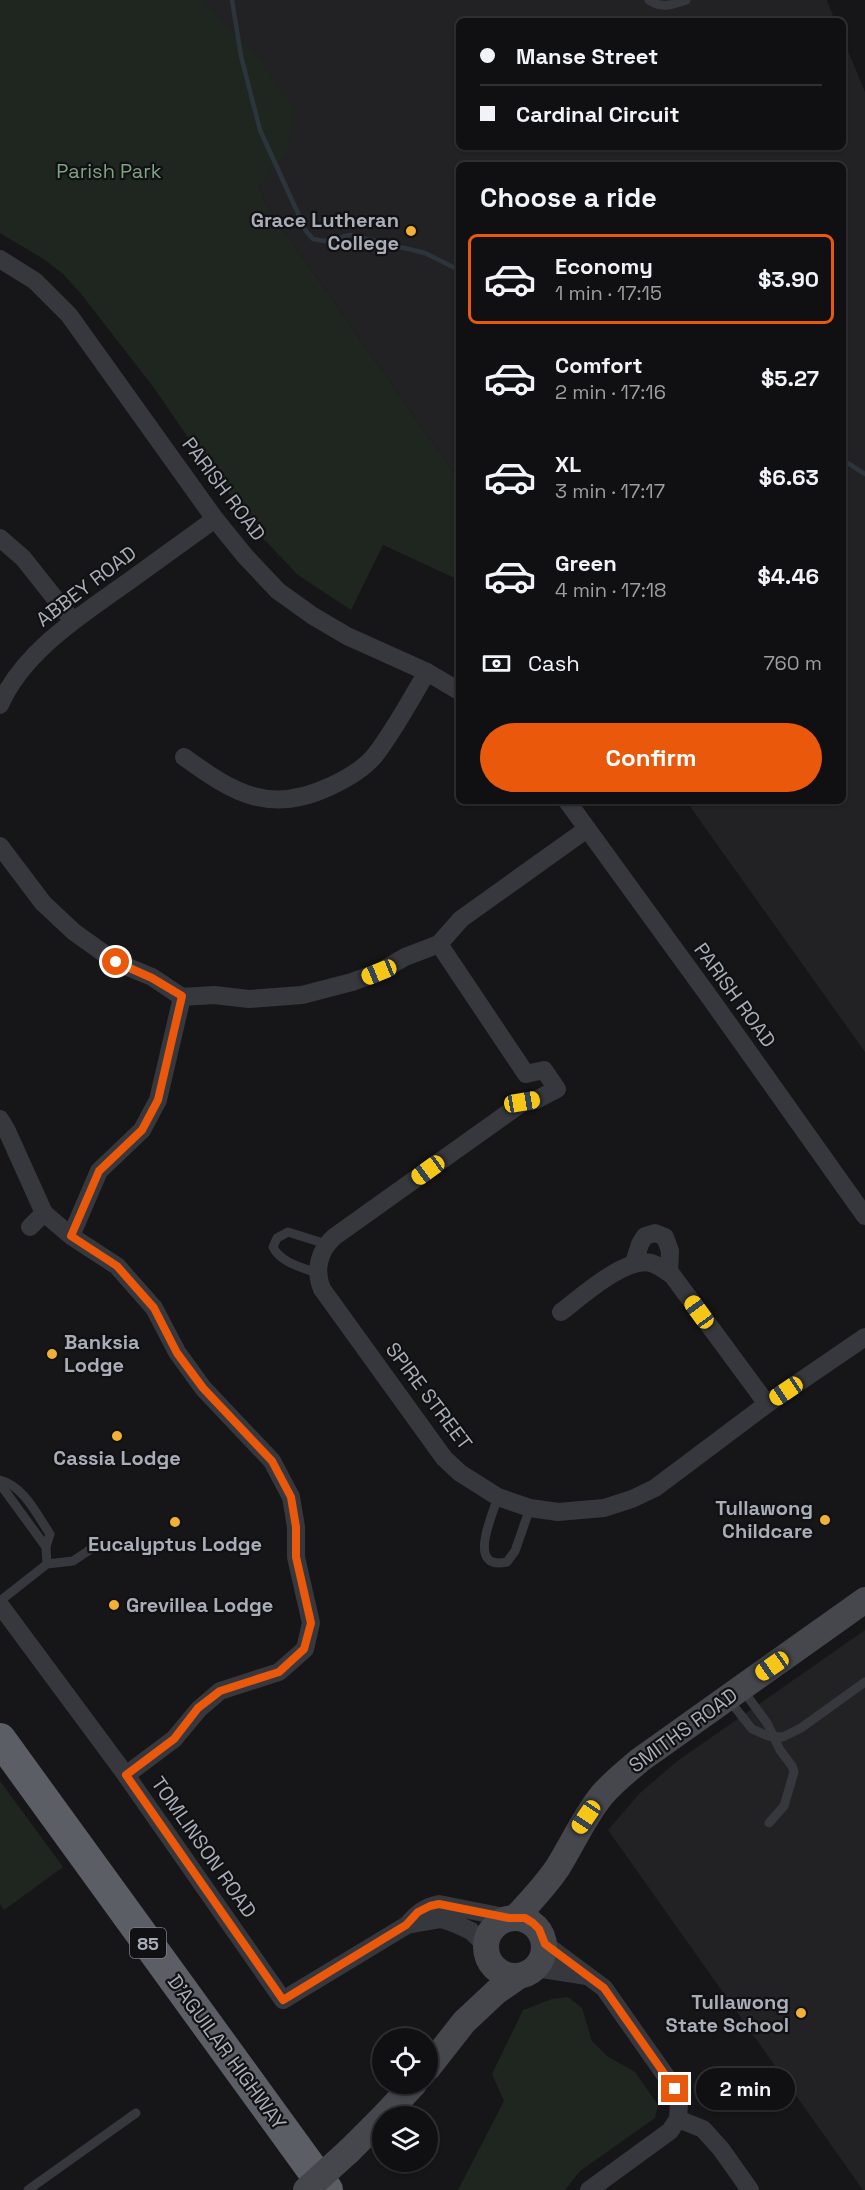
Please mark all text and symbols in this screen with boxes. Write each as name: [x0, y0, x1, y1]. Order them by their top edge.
text: Manse Street: [516, 42, 658, 70]
text: Cardinal Circuit: [516, 100, 679, 128]
park label: Parish Park: [56, 158, 162, 184]
text: Choose a ride: [480, 180, 657, 215]
place label: Grace Lutheran College: [251, 207, 399, 256]
marker: Grace Lutheran College: [404, 224, 418, 238]
icon: car: [483, 252, 537, 306]
text: Economy: [555, 252, 653, 280]
text: $3.90: [758, 265, 819, 293]
text: 1 min · 17:15: [555, 280, 662, 306]
icon: car: [483, 351, 537, 405]
text: Comfort: [555, 351, 643, 379]
text: $5.27: [761, 364, 819, 392]
text: 2 min · 17:16: [555, 379, 666, 405]
street label: PARISH ROAD: [177, 432, 271, 546]
icon: car: [483, 450, 537, 504]
text: XL: [555, 450, 581, 478]
text: $6.63: [759, 463, 819, 491]
text: 3 min · 17:17: [555, 478, 665, 504]
street label: ABBEY ROAD: [31, 540, 141, 632]
icon: car: [483, 549, 537, 603]
text: Green: [555, 549, 617, 577]
text: $4.46: [758, 562, 819, 590]
text: 4 min · 17:18: [555, 577, 667, 603]
icon: cash: [480, 647, 513, 680]
text: Cash: [528, 649, 580, 677]
text: 760 m: [763, 650, 822, 676]
button: Confirm: [480, 723, 822, 792]
street label: PARISH ROAD: [688, 938, 782, 1052]
route start: [102, 948, 129, 975]
car: [359, 957, 399, 987]
car: [503, 1090, 541, 1114]
car: [408, 1152, 448, 1188]
car: [681, 1292, 717, 1332]
place label: Banksia Lodge: [64, 1329, 140, 1378]
street label: SPIRE STREET: [380, 1337, 478, 1455]
marker: Banksia Lodge: [45, 1347, 59, 1361]
car: [766, 1373, 806, 1409]
marker: Cassia Lodge: [110, 1429, 124, 1443]
place label: Cassia Lodge: [53, 1445, 181, 1471]
place label: Tullawong Childcare: [715, 1495, 813, 1544]
marker: Tullawong Childcare: [818, 1513, 832, 1527]
marker: Eucalyptus Lodge: [168, 1515, 182, 1529]
place label: Eucalyptus Lodge: [88, 1531, 262, 1557]
place label: Grevillea Lodge: [126, 1592, 273, 1618]
marker: Grevillea Lodge: [107, 1598, 121, 1612]
car: [752, 1648, 792, 1684]
street label: SMITHS ROAD: [623, 1682, 743, 1778]
street label: TOMLINSON ROAD: [146, 1771, 262, 1923]
car: [568, 1797, 604, 1837]
road number: 85: [130, 1928, 166, 1958]
street label: D'AGUILAR HIGHWAY: [162, 1969, 292, 2135]
place label: Tullawong State School: [666, 1989, 789, 2038]
marker: Tullawong State School: [794, 2006, 808, 2020]
map controls: [372, 2028, 438, 2172]
button: locate: [372, 2028, 438, 2094]
callout: 2 min: [696, 2068, 795, 2110]
route end: [661, 2075, 688, 2102]
text: 2 min: [720, 2076, 771, 2102]
button: layers: [372, 2106, 438, 2172]

